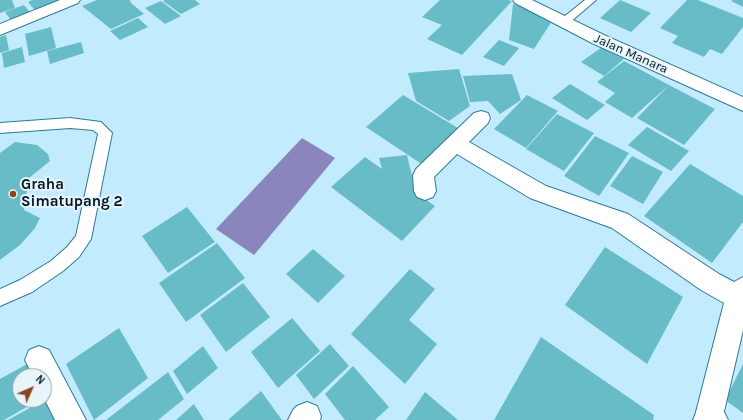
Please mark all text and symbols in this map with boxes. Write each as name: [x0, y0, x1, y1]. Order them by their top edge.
street label: Jalan Manara: [592, 31, 670, 77]
place label: Graha Simatupang 2: [21, 176, 123, 211]
marker: Graha Simatupang 2: [8, 189, 18, 199]
north arrow: [12, 368, 52, 408]
text: N: [33, 372, 48, 387]

